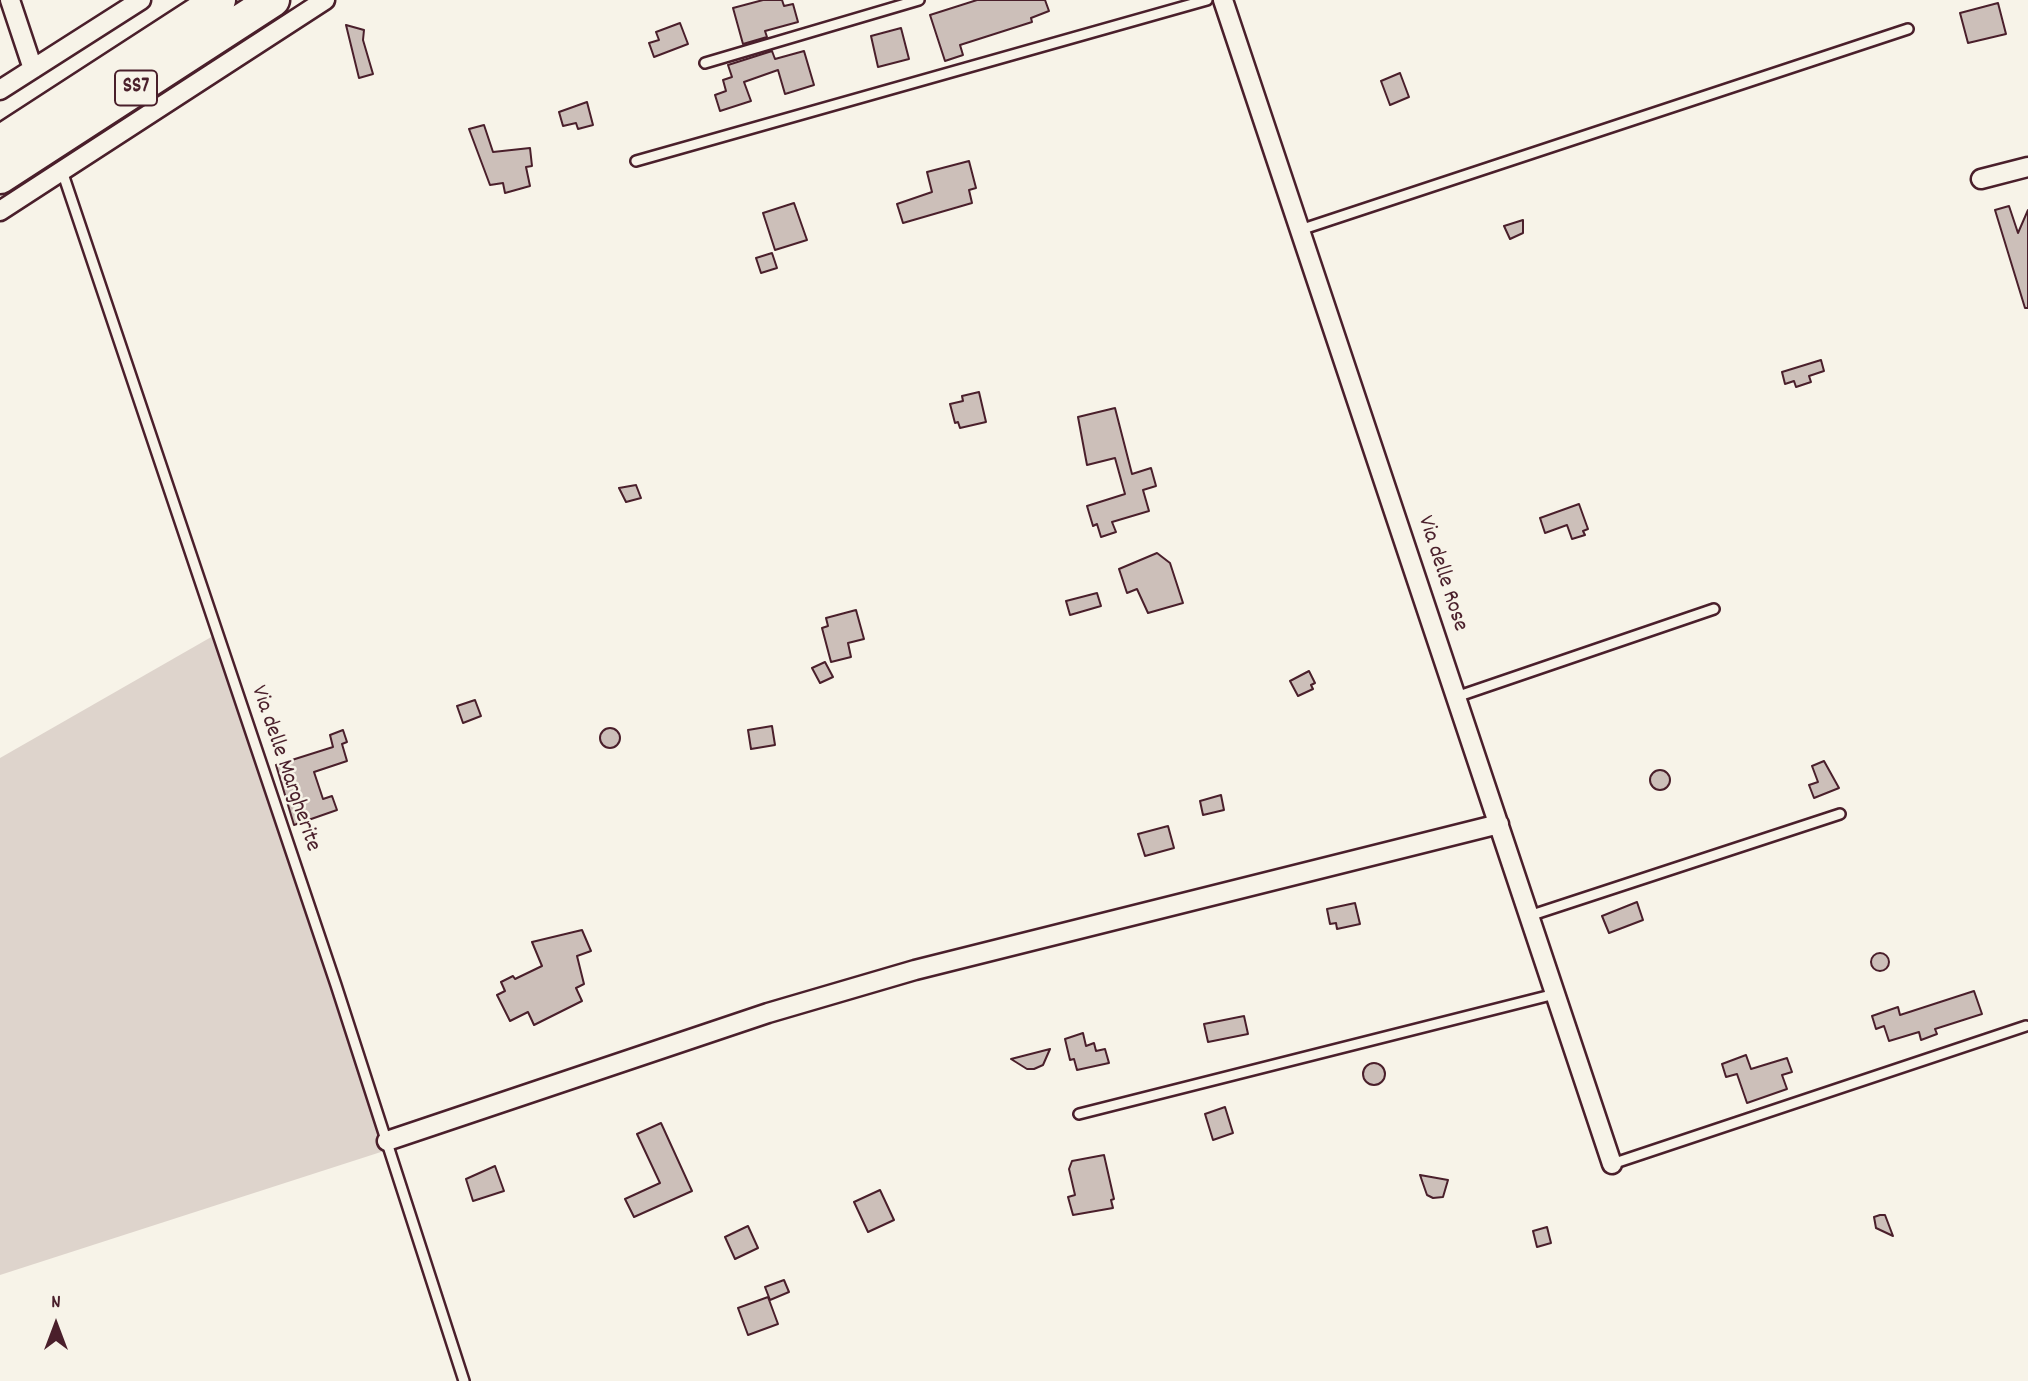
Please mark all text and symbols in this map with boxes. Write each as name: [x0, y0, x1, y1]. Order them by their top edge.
road number: SS7: [115, 70, 157, 106]
street label: Via delle Rose: [1409, 513, 1473, 635]
street label: Via delle Margherite: [243, 683, 325, 855]
north arrow: [21, 1290, 91, 1360]
text: N: [51, 1290, 61, 1317]

